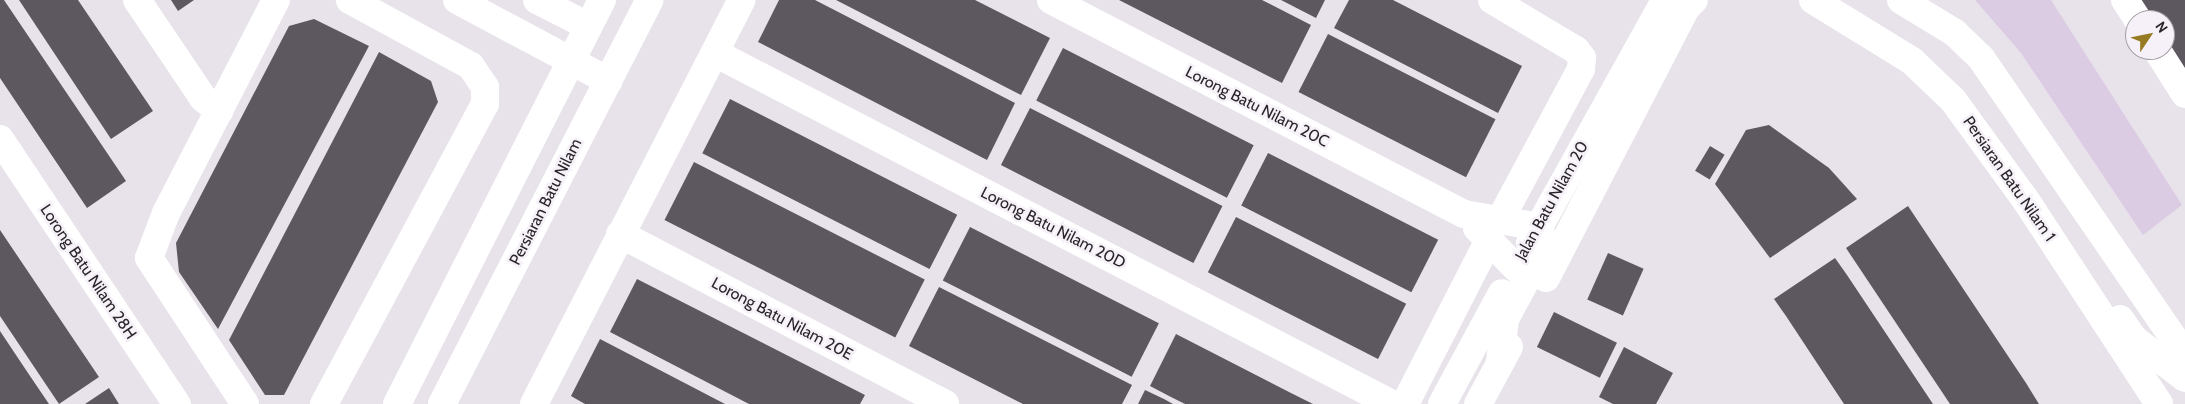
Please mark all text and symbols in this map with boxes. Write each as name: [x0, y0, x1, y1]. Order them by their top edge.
north arrow: [2125, 10, 2175, 60]
text: N: [2151, 18, 2172, 36]
street label: Lorong Batu Nilam 20C: [1182, 63, 1332, 151]
street label: Persiaran Batu Nilam 1: [1959, 113, 2059, 245]
street label: Persiaran Batu Nilam: [506, 135, 586, 269]
street label: Jalan Batu Nilam 20: [1511, 138, 1593, 264]
street label: Lorong Batu Nilam 20D: [977, 183, 1129, 273]
street label: Lorong Batu Nilam 28H: [36, 201, 140, 343]
street label: Lorong Batu Nilam 20E: [708, 274, 856, 364]

